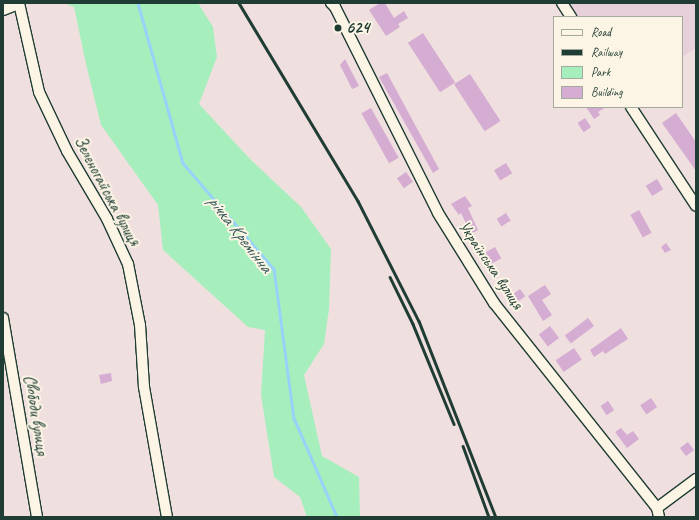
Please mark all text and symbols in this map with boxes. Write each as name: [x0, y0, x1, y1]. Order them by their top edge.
legend: [553, 16, 683, 108]
place label: 624: [346, 18, 369, 38]
marker: 624: [333, 23, 343, 33]
text: Road: [591, 24, 611, 40]
text: Railway: [591, 44, 622, 60]
text: Park: [591, 64, 610, 80]
text: Building: [591, 84, 623, 100]
street label: Зеленогайська вулиця: [69, 132, 145, 250]
water label: річка Кремінна: [203, 191, 277, 277]
street label: Українська вулиця: [454, 217, 528, 313]
street label: Свободи вулиця: [20, 374, 52, 456]

